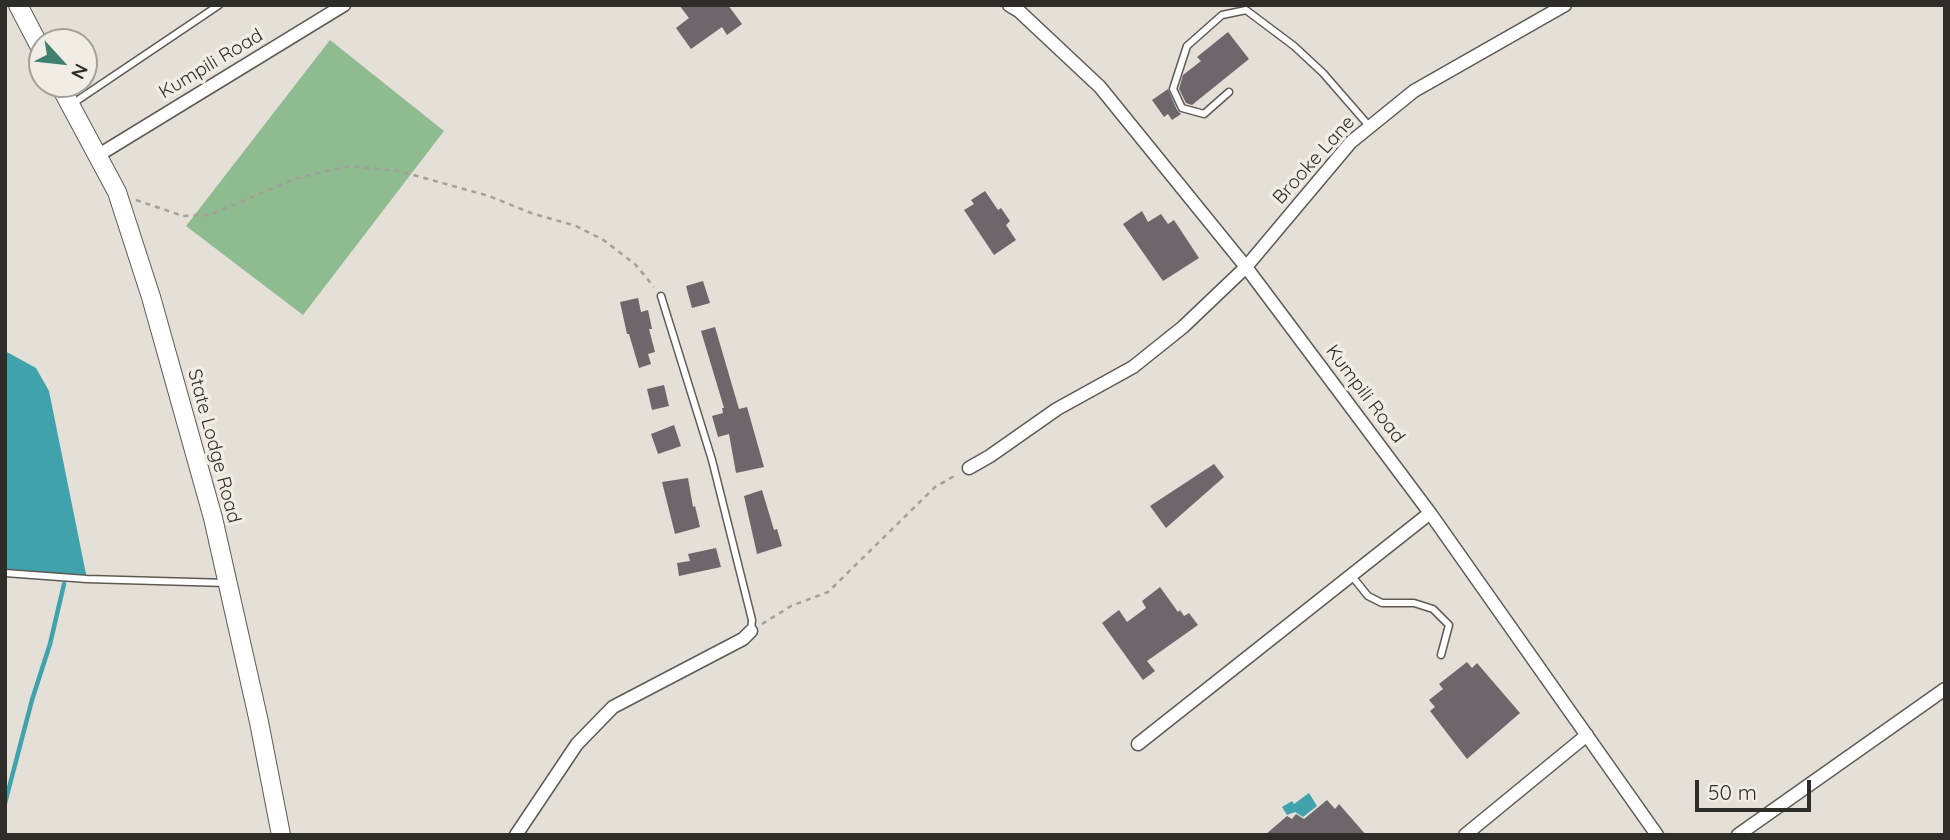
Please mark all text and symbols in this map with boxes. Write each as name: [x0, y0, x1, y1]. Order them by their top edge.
street label: Kumpili Road: [155, 24, 267, 104]
north arrow: [28, 28, 98, 98]
text: N: [66, 60, 94, 83]
street label: Brooke Lane: [1268, 111, 1360, 209]
street label: Kumpili Road: [1321, 340, 1409, 448]
street label: State Lodge Road: [182, 366, 246, 526]
scale bar: [1698, 766, 1814, 810]
text: 50 m: [1708, 779, 1757, 805]

